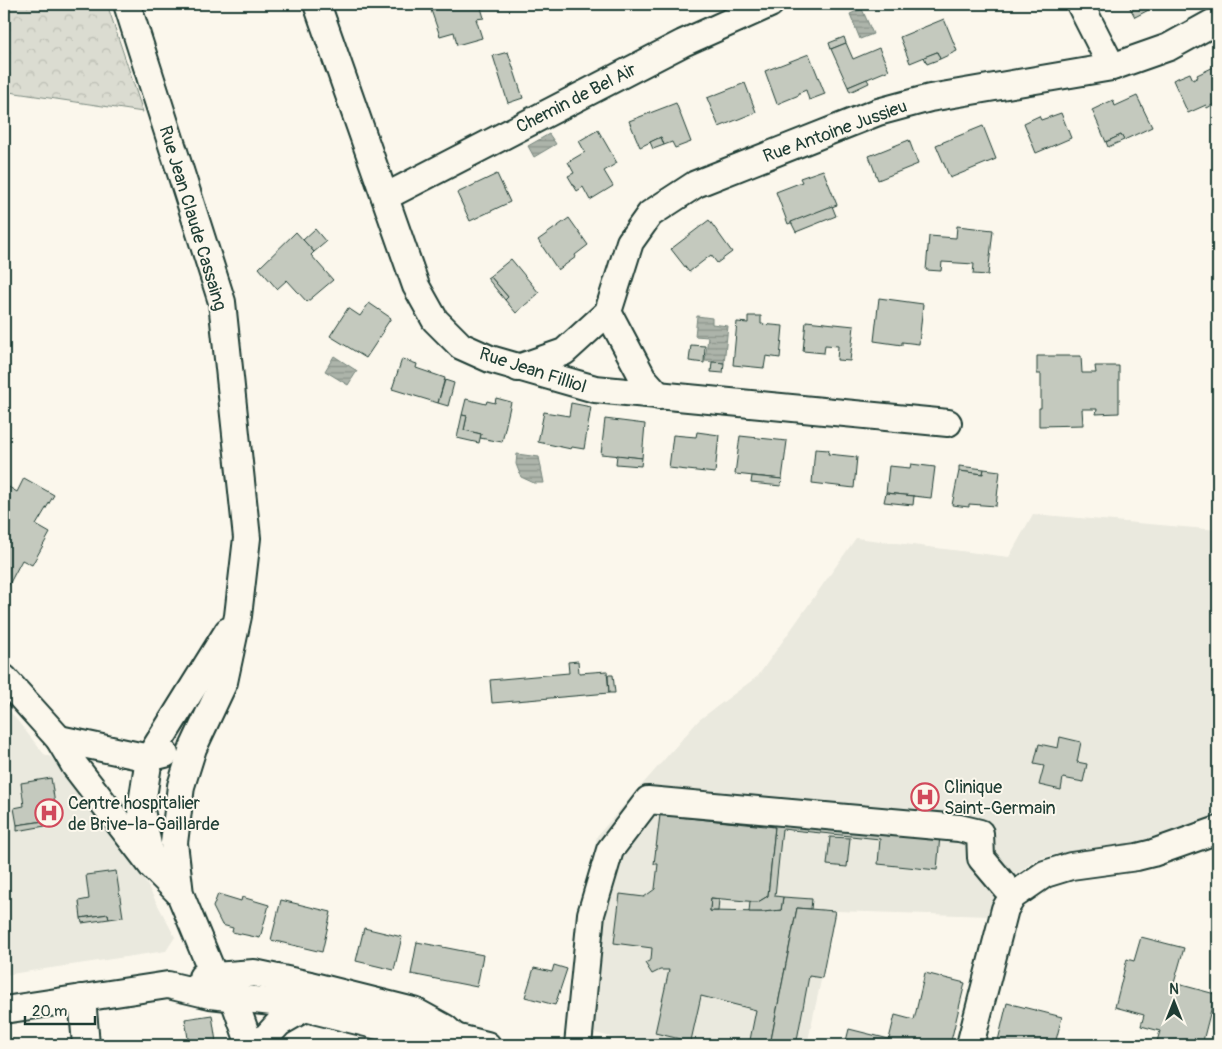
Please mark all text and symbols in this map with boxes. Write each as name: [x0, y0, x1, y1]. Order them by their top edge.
street label: Chemin de Bel Air: [512, 58, 641, 139]
street label: Rue Antoine Jussieu: [760, 95, 910, 168]
street label: Rue Jean Claude Cassaing: [153, 123, 232, 313]
street label: Rue Jean Filliol: [476, 342, 589, 399]
place label: Clinique Saint-Germain: [944, 776, 1056, 820]
hospital icon: Clinique Saint-Germain: [910, 782, 940, 812]
place label: Centre hospitalier de Brive-la-Gaillarde: [68, 792, 220, 836]
hospital icon: Centre hospitalier de Brive-la-Gaillarde: [34, 798, 64, 828]
north arrow: [1150, 976, 1200, 1026]
text: N: [1169, 981, 1179, 998]
scale bar: [25, 994, 95, 1026]
text: 20 m: [32, 1002, 67, 1021]

